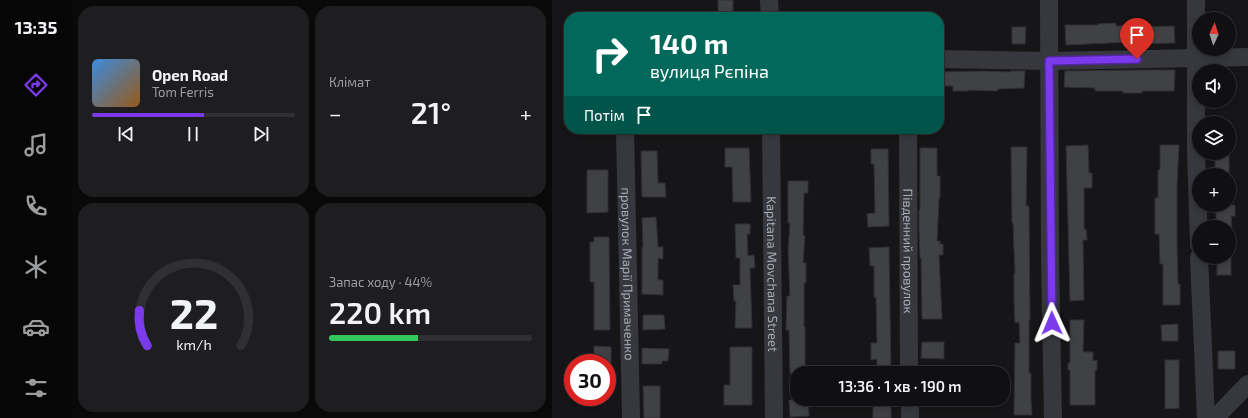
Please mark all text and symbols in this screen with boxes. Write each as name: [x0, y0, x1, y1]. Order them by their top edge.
north arrow: [1192, 12, 1236, 56]
map controls: [1192, 12, 1236, 264]
text: 13:35: [15, 16, 57, 38]
pin: [1120, 18, 1154, 59]
icon: arrive: [1126, 24, 1148, 46]
text: 140 m: [650, 26, 728, 60]
icon: right: [584, 28, 636, 80]
text: вулиця Рєпіна: [650, 60, 769, 82]
button: sound: [1192, 64, 1236, 108]
text: Open Road: [152, 66, 228, 84]
icon: directions: [22, 71, 50, 99]
text: Клімат: [329, 74, 371, 90]
text: Tom Ferris: [152, 84, 214, 100]
text: 21°: [411, 94, 451, 130]
text: −: [329, 100, 342, 126]
text: +: [520, 100, 532, 126]
icon: arrive: [633, 104, 655, 126]
text: Потім: [584, 106, 625, 124]
button: layers: [1192, 116, 1236, 160]
icon: previous: [115, 123, 137, 145]
icon: pause: [182, 123, 204, 145]
icon: next: [250, 123, 272, 145]
icon: music: [22, 131, 50, 159]
button: +: [1192, 168, 1236, 212]
street label: провулок Марії Примаченко: [618, 187, 638, 361]
street label: Південний провулок: [900, 189, 917, 314]
icon: phone: [22, 192, 50, 220]
street label: Kapitana Movchana Street: [764, 196, 781, 352]
button: −: [1192, 220, 1236, 264]
icon: climate: [22, 253, 50, 281]
text: Запас ходу · 44%: [329, 274, 432, 290]
text: 22: [169, 286, 218, 336]
text: 220 km: [329, 294, 431, 330]
position arrow: [1031, 302, 1073, 344]
icon: car: [22, 313, 50, 341]
text: km/h: [176, 335, 211, 352]
speed limit sign: 30: [564, 354, 616, 406]
icon: filters: [22, 374, 50, 402]
text: 13:36 · 1 хв · 190 m: [838, 377, 962, 395]

